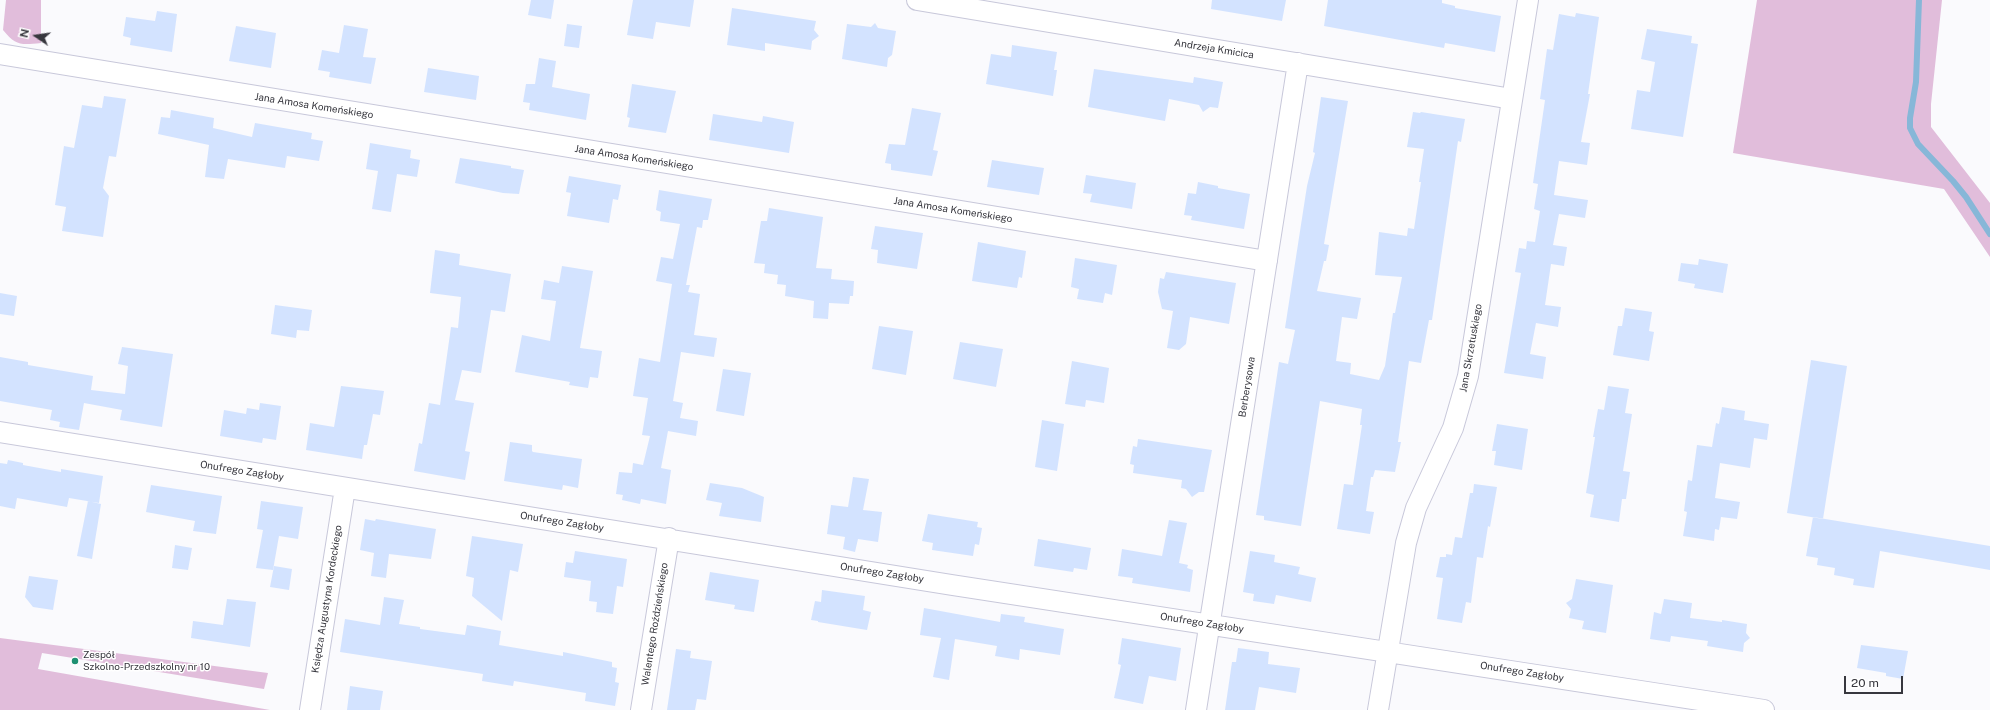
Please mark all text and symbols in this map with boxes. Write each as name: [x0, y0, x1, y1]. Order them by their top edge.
north arrow: [16, 16, 56, 56]
text: N: [17, 28, 31, 39]
street label: Andrzeja Kmicica: [1173, 37, 1255, 61]
street label: Jana Amosa Komeńskiego: [254, 91, 374, 121]
street label: Jana Amosa Komeńskiego: [574, 143, 694, 173]
street label: Jana Amosa Komeńskiego: [893, 195, 1013, 225]
street label: Jana Skrzetuskiego: [1457, 303, 1485, 393]
street label: Berberysowa: [1236, 356, 1258, 418]
street label: Onufrego Zagłoby: [199, 458, 285, 484]
street label: Onufrego Zagłoby: [519, 509, 605, 535]
street label: Księdza Augustyna Kordeckiego: [309, 524, 345, 674]
street label: Onufrego Zagłoby: [839, 560, 925, 586]
street label: Walentego Roździeńskiego: [639, 562, 671, 686]
street label: Onufrego Zagłoby: [1159, 610, 1245, 636]
place label: Zespół Szkolno-Przedszkolny nr 10: [83, 649, 210, 672]
marker: Zespół Szkolno-Przedszkolny nr 10: [70, 656, 80, 666]
street label: Onufrego Zagłoby: [1479, 659, 1565, 685]
scale bar: [1846, 668, 1905, 694]
text: 20 m: [1851, 676, 1879, 690]

